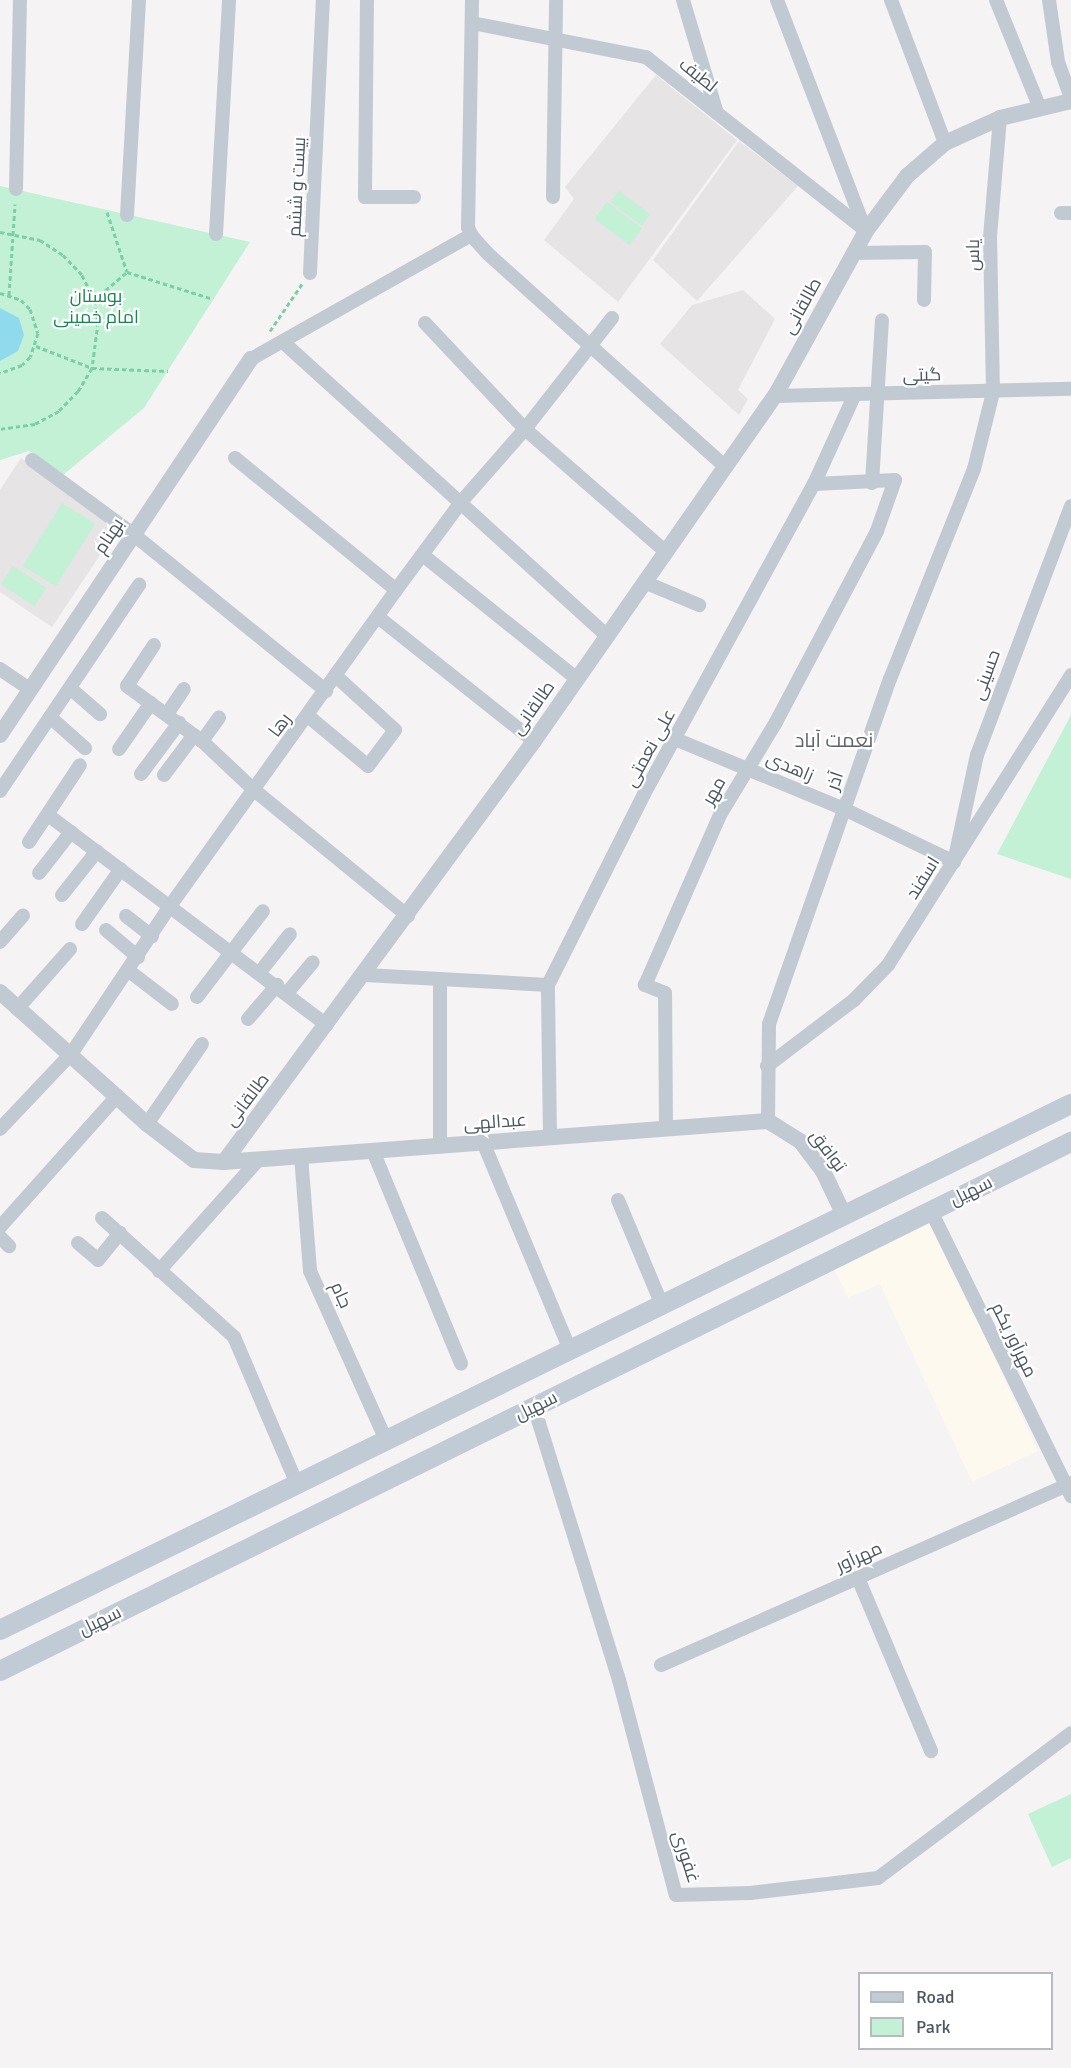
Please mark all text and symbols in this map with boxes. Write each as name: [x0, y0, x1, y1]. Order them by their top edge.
street label: لطیف: [675, 53, 721, 97]
street label: بیست و ششم: [284, 136, 310, 238]
street label: یاس: [962, 239, 984, 271]
street label: طالقانی: [778, 274, 826, 338]
park label: بوستان امام خمینی: [53, 286, 139, 328]
street label: گیتی: [902, 364, 942, 386]
street label: بهنام: [89, 514, 129, 558]
street label: حسینی: [967, 647, 1005, 703]
street label: طالقانی: [507, 677, 559, 739]
street label: علی نعمتی: [620, 705, 680, 791]
street label: رها: [264, 709, 296, 741]
district label: نعمت آباد: [795, 728, 873, 752]
street label: زاهدی: [763, 747, 817, 787]
street label: آذر: [822, 769, 848, 793]
street label: مهر: [697, 773, 731, 809]
street label: اسفند: [902, 853, 944, 903]
street label: طالقانی: [220, 1069, 274, 1131]
street label: عبدالهی: [463, 1109, 527, 1135]
street label: توافق: [805, 1126, 851, 1176]
street label: سهیل: [946, 1172, 996, 1210]
street label: جام: [326, 1278, 356, 1312]
street label: مهرآور یکم: [987, 1299, 1041, 1381]
street label: سهیل: [511, 1387, 561, 1425]
street label: مهرآور: [833, 1537, 885, 1577]
street label: سهیل: [75, 1602, 125, 1640]
street label: غفوری: [667, 1828, 705, 1886]
legend: [858, 1972, 1053, 2050]
text: Road: [916, 1986, 955, 2008]
text: Park: [916, 2016, 951, 2038]

